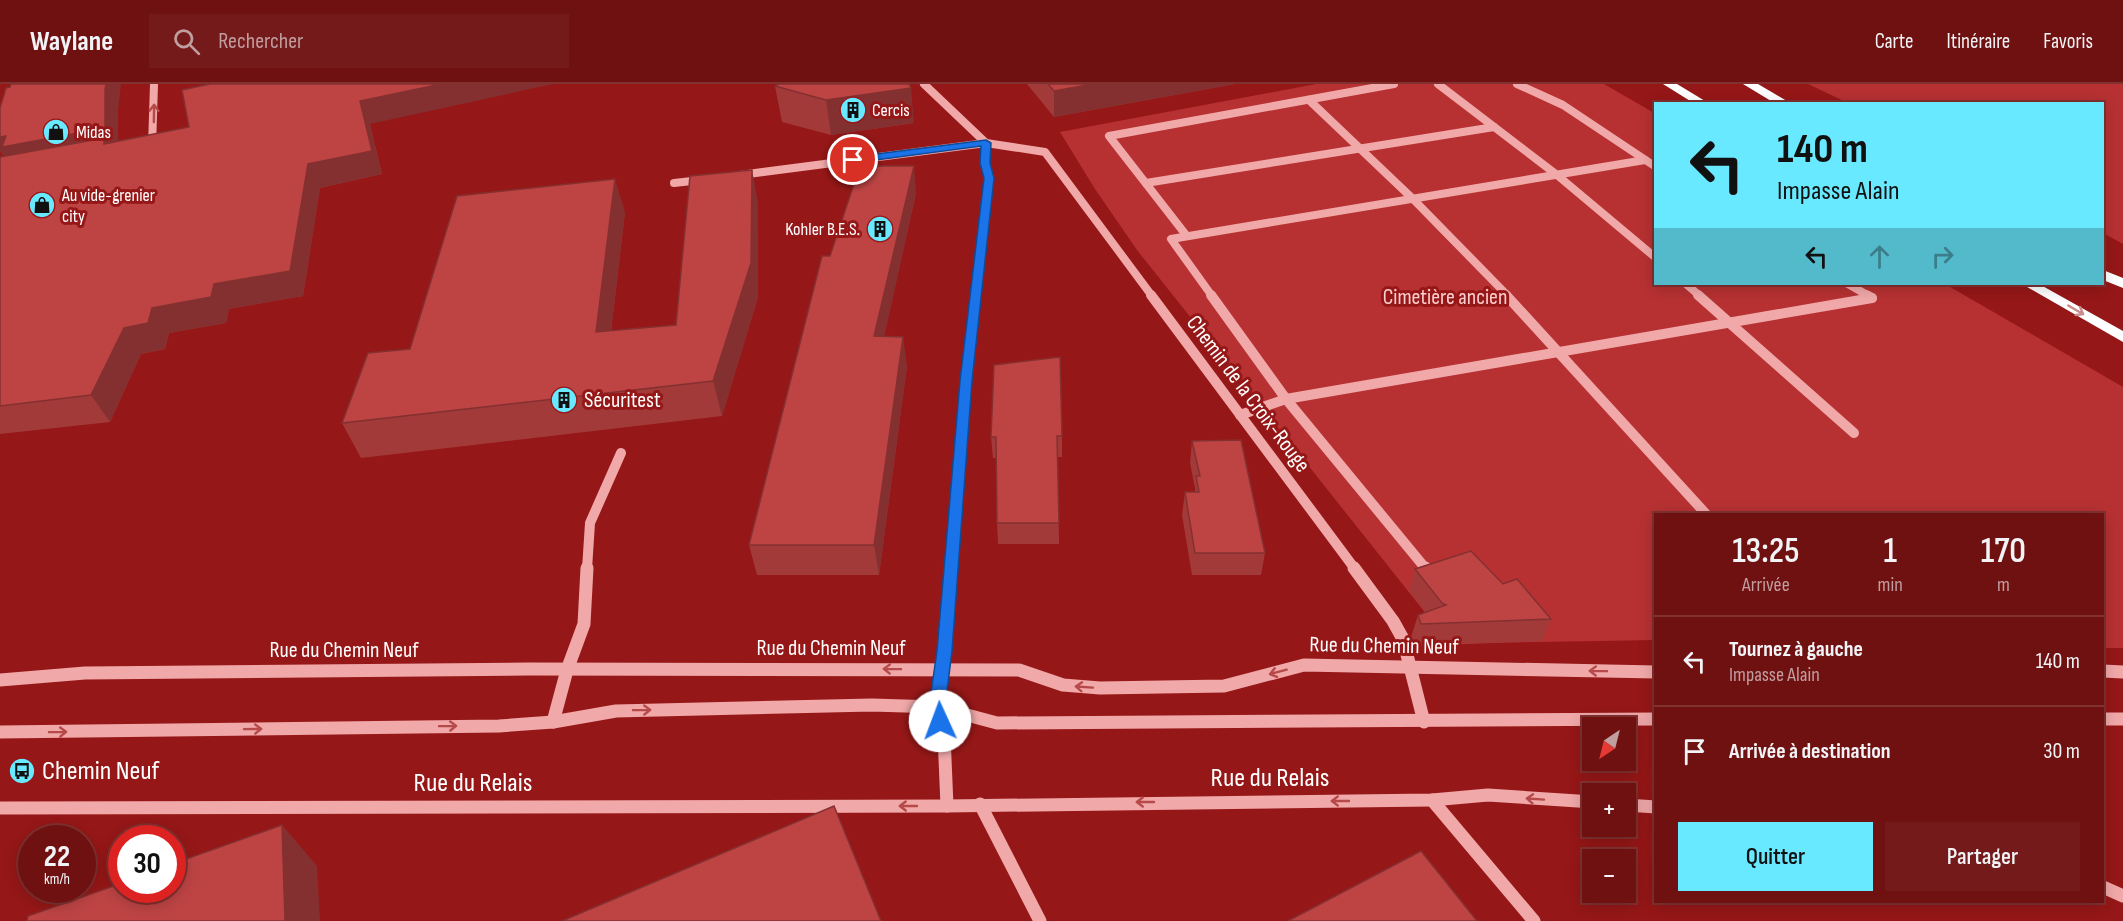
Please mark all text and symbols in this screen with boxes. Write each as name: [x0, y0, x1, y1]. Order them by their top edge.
search box: [149, 14, 569, 68]
text: Waylane: [30, 25, 113, 58]
icon: search: [170, 25, 203, 58]
text: Rechercher: [218, 28, 303, 55]
text: Carte: [1875, 29, 1914, 54]
text: Itinéraire: [1947, 29, 2010, 54]
text: Favoris: [2043, 29, 2093, 54]
building icon: Cercis: [838, 95, 868, 125]
place label: Cercis: [872, 100, 910, 121]
one-way arrow: [148, 104, 159, 124]
shop icon: Midas: [41, 117, 71, 147]
place label: Midas: [76, 122, 111, 143]
text: 140 m: [1777, 124, 1868, 175]
icon: left: [1678, 126, 1756, 204]
pin: [827, 134, 878, 185]
icon: arrive: [836, 143, 869, 176]
text: Impasse Alain: [1777, 175, 1899, 207]
place label: Au vide-grenier city: [61, 185, 155, 227]
shop icon: Au vide-grenier city: [27, 190, 57, 220]
building icon: Kohler B.E.S.: [865, 214, 895, 244]
place label: Kohler B.E.S.: [785, 219, 860, 240]
icon: left: [1800, 240, 1833, 273]
icon: ahead: [1863, 240, 1896, 273]
icon: right: [1926, 240, 1959, 273]
park label: Cimetière ancien: [1383, 284, 1507, 311]
one-way arrow: [2067, 304, 2084, 316]
street label: Chemin de la Croix-Rouge: [1180, 310, 1316, 478]
building icon: Sécuritest: [549, 385, 579, 415]
place label: Sécuritest: [584, 387, 661, 414]
text: 13:25: [1732, 530, 1799, 573]
text: 1: [1883, 530, 1897, 573]
text: 170: [1981, 530, 2026, 573]
text: Arrivée: [1742, 573, 1790, 597]
text: min: [1878, 573, 1903, 597]
text: m: [1997, 573, 2010, 597]
street label: Rue du Chemin Neuf: [1309, 631, 1459, 661]
street label: Rue du Chemin Neuf: [756, 635, 906, 662]
text: Tournez à gauche: [1729, 636, 1863, 663]
street label: Rue du Chemin Neuf: [269, 637, 419, 664]
icon: left: [1678, 645, 1711, 678]
text: 140 m: [2036, 648, 2080, 675]
one-way arrow: [883, 663, 903, 675]
text: Impasse Alain: [1729, 663, 1820, 687]
one-way arrow: [1588, 665, 1608, 677]
one-way arrow: [1268, 666, 1287, 678]
one-way arrow: [1075, 681, 1095, 692]
position arrow: [908, 689, 972, 753]
one-way arrow: [632, 705, 652, 716]
north arrow: [1582, 717, 1636, 771]
map controls: [1582, 717, 1636, 903]
one-way arrow: [438, 721, 458, 732]
one-way arrow: [243, 723, 263, 735]
one-way arrow: [48, 726, 68, 738]
icon: arrive: [1678, 735, 1711, 768]
text: Arrivée à destination: [1729, 738, 1891, 765]
text: 30 m: [2043, 738, 2080, 765]
place label: Chemin Neuf: [42, 755, 160, 787]
bus stop icon: Chemin Neuf: [7, 756, 37, 786]
street label: Rue du Relais: [1211, 762, 1329, 794]
street label: Rue du Relais: [414, 767, 532, 799]
button: +: [1582, 783, 1636, 837]
one-way arrow: [1525, 793, 1545, 804]
one-way arrow: [1330, 795, 1350, 807]
one-way arrow: [1135, 797, 1155, 808]
one-way arrow: [898, 800, 918, 812]
button: Quitter: [1678, 822, 1873, 891]
button: Partager: [1885, 822, 2080, 891]
speed limit sign: 30: [108, 825, 186, 903]
text: 22: [44, 839, 70, 875]
button: −: [1582, 849, 1636, 903]
text: km/h: [44, 870, 70, 889]

